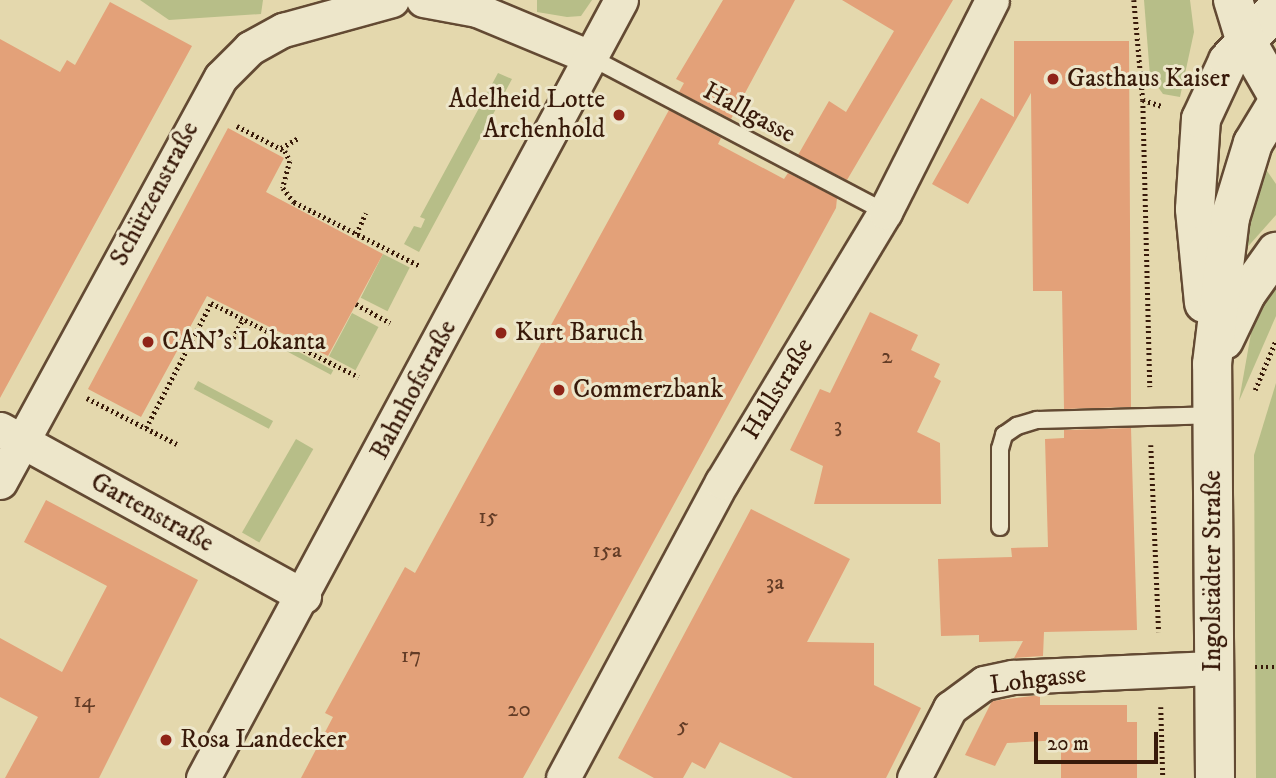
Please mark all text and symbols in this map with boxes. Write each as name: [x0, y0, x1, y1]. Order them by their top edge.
place label: Gasthaus Kaiser: [1067, 63, 1230, 95]
marker: Gasthaus Kaiser: [1045, 71, 1061, 87]
street label: Hallgasse: [697, 76, 801, 150]
place label: Adelheid Lotte Archenhold: [449, 84, 605, 146]
marker: Adelheid Lotte Archenhold: [611, 107, 627, 123]
street label: Schützenstraße: [104, 116, 206, 272]
street label: Bahnhofstraße: [364, 315, 464, 465]
place label: Kurt Baruch: [515, 317, 644, 349]
marker: Kurt Baruch: [493, 325, 509, 341]
place label: CAN's Lokanta: [162, 326, 326, 358]
street label: Hallstraße: [736, 333, 820, 445]
marker: CAN's Lokanta: [140, 334, 156, 350]
house number: 2: [881, 343, 893, 371]
place label: Commerzbank: [573, 374, 723, 406]
marker: Commerzbank: [551, 382, 567, 398]
house number: 3: [834, 412, 842, 440]
street label: Gartenstraße: [85, 466, 219, 560]
street label: Ingolstädter Straße: [1197, 470, 1229, 672]
house number: 15: [478, 503, 498, 531]
house number: 15a: [592, 537, 622, 565]
house number: 3a: [766, 569, 784, 597]
house number: 17: [401, 642, 421, 670]
street label: Lohgasse: [988, 659, 1088, 701]
house number: 14: [73, 687, 95, 715]
house number: 20: [507, 696, 531, 724]
house number: 5: [677, 712, 689, 740]
scale bar: [1038, 718, 1162, 762]
place label: Rosa Landecker: [180, 724, 346, 756]
text: 20 m: [1047, 731, 1089, 757]
marker: Rosa Landecker: [158, 732, 174, 748]

